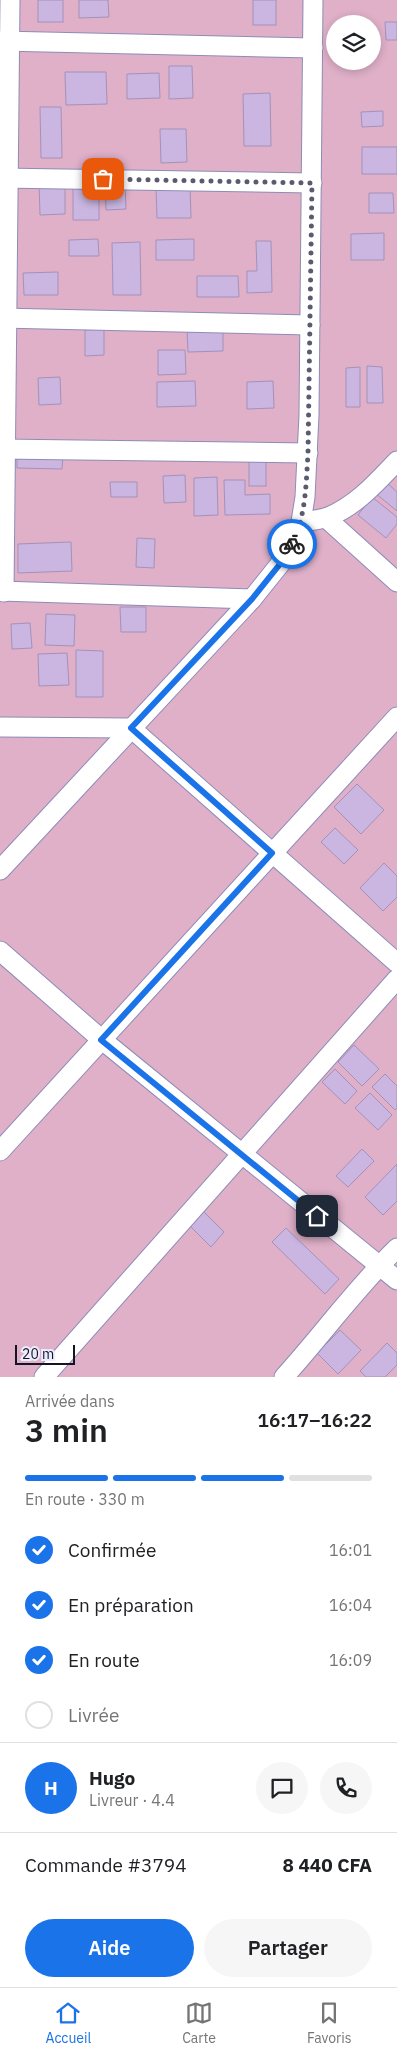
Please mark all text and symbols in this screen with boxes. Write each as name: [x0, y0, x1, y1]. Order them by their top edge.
map controls: [326, 15, 381, 70]
button: layers: [326, 15, 381, 70]
pin: [82, 158, 124, 200]
icon: bag: [89, 165, 117, 193]
courier: [267, 519, 317, 569]
icon: bike: [278, 530, 306, 558]
pin: [296, 1195, 338, 1237]
icon: home: [303, 1202, 331, 1230]
scale bar: [15, 1342, 75, 1365]
text: 20 m: [22, 1345, 54, 1363]
text: Arrivée dans: [25, 1391, 115, 1411]
text: 16:17–16:22: [258, 1408, 372, 1432]
text: 3 min: [25, 1409, 108, 1451]
text: En route · 330 m: [25, 1489, 145, 1509]
icon: check: [25, 1536, 53, 1564]
text: Confirmée: [68, 1538, 156, 1562]
text: 16:01: [329, 1540, 372, 1560]
icon: check: [25, 1591, 53, 1619]
text: En préparation: [68, 1593, 194, 1617]
text: 16:04: [329, 1595, 372, 1615]
icon: check: [25, 1646, 53, 1674]
text: En route: [68, 1648, 140, 1672]
text: 16:09: [329, 1650, 372, 1670]
text: Livrée: [68, 1703, 119, 1727]
button: chat: [256, 1762, 308, 1814]
button: phone: [320, 1762, 372, 1814]
text: Hugo: [89, 1766, 135, 1790]
text: H: [44, 1776, 58, 1800]
text: Livreur · 4.4: [89, 1790, 175, 1810]
text: Commande #3794: [25, 1853, 187, 1877]
text: 8 440 CFA: [283, 1853, 372, 1877]
button: Aide: [25, 1919, 194, 1977]
button: Partager: [204, 1919, 372, 1977]
tab: Accueil: [45, 1999, 91, 2047]
tab: Carte: [182, 1999, 216, 2047]
tab: Favoris: [307, 1999, 352, 2047]

